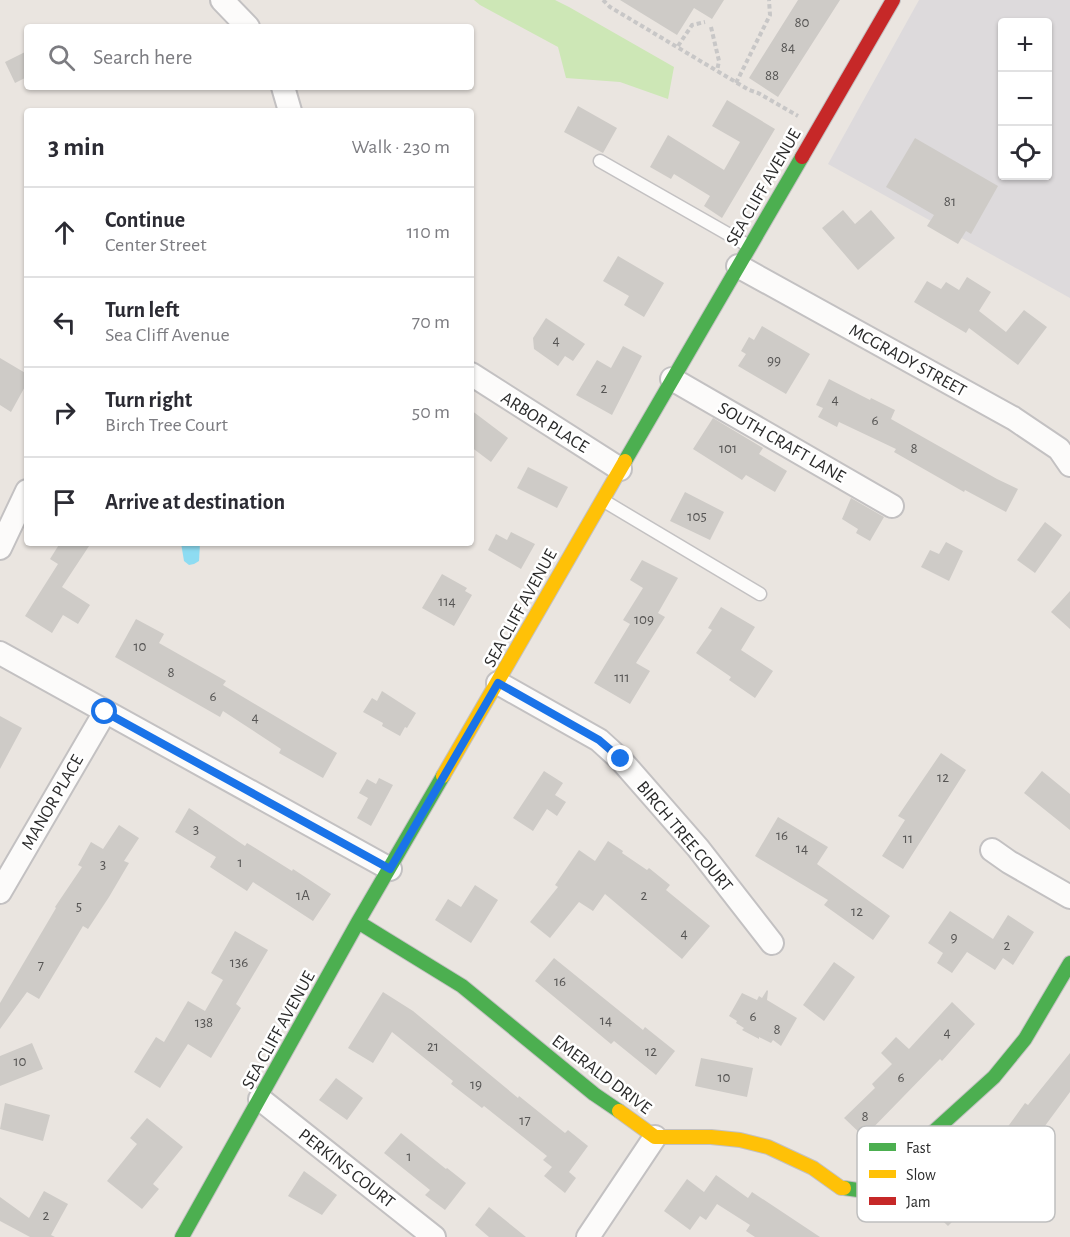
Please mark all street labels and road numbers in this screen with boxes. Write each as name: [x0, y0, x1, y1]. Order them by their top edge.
street label: SEA CLIFF AVENUE: [723, 126, 805, 249]
street label: MCGRADY STREET: [846, 321, 970, 401]
street label: ARBOR PLACE: [498, 389, 592, 457]
street label: SOUTH CRAFT LANE: [715, 399, 849, 487]
street label: SEA CLIFF AVENUE: [481, 546, 561, 671]
street label: MANOR PLACE: [19, 752, 87, 853]
street label: BIRCH TREE COURT: [633, 778, 736, 896]
street label: SEA CLIFF AVENUE: [239, 968, 319, 1093]
street label: EMERALD DRIVE: [548, 1032, 655, 1118]
street label: PERKINS COURT: [295, 1126, 398, 1212]

